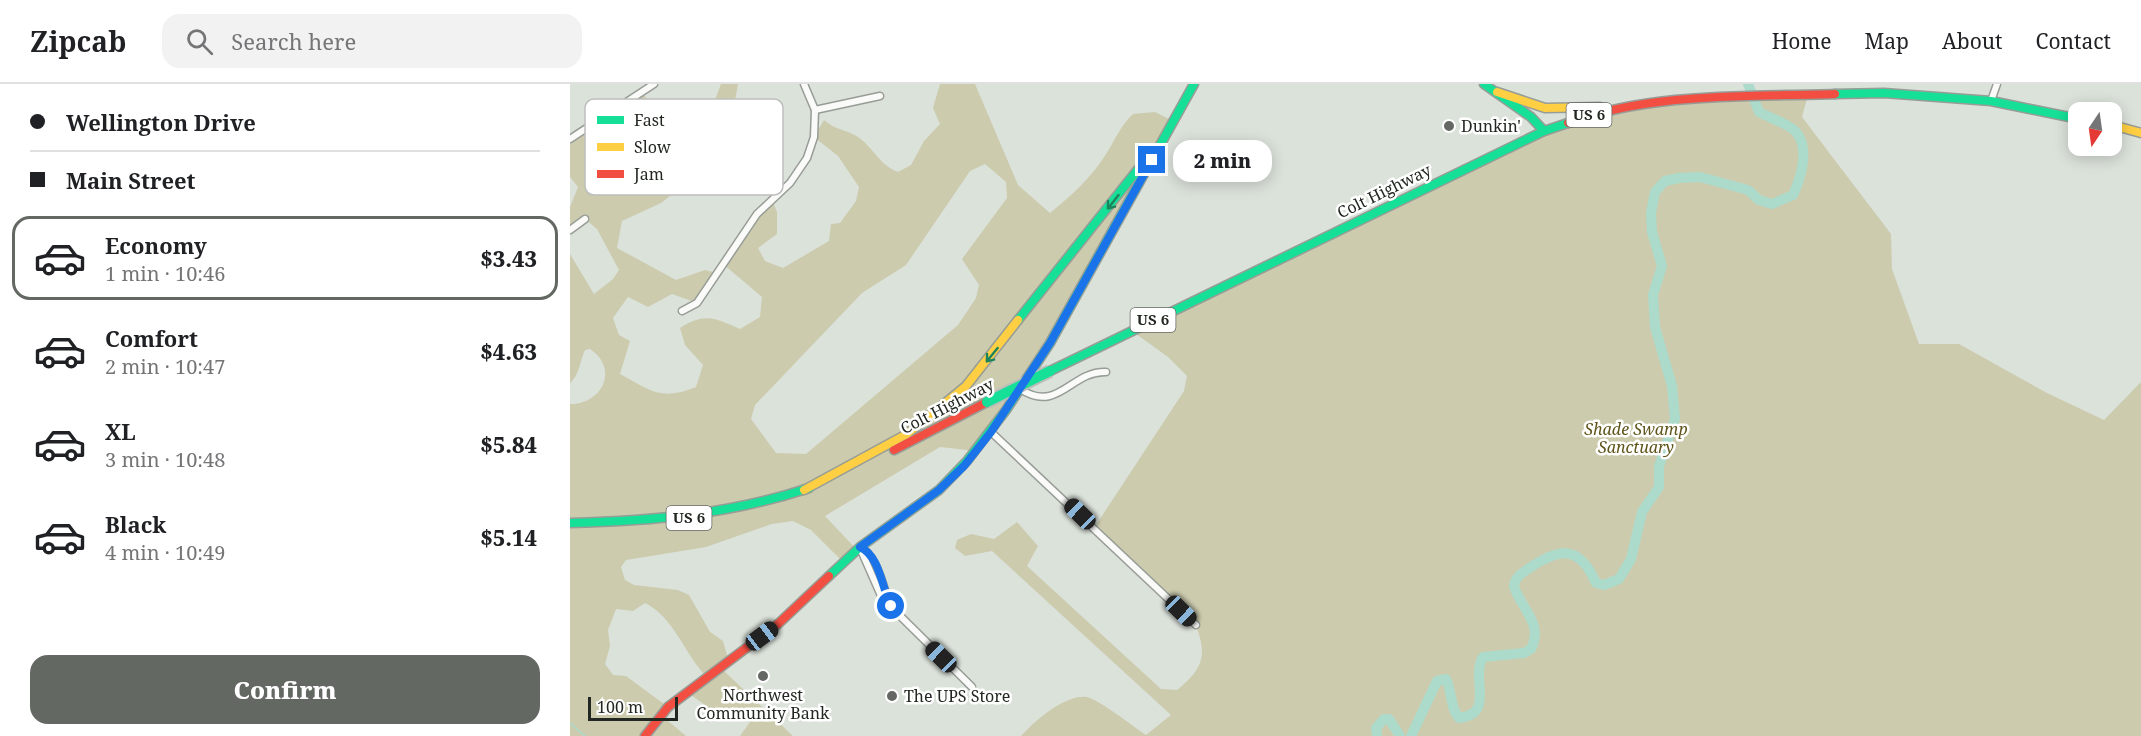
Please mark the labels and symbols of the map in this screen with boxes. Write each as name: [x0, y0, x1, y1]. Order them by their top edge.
legend: [585, 99, 783, 195]
north arrow: [2068, 102, 2122, 156]
road number: US 6: [1566, 103, 1612, 127]
text: Fast: [634, 109, 665, 131]
place label: Dunkin': [1461, 115, 1521, 137]
marker: Dunkin': [1442, 119, 1456, 133]
text: Slow: [634, 136, 671, 158]
callout: 2 min: [1173, 139, 1272, 181]
route end: [1138, 146, 1165, 173]
street label: Colt Highway: [1333, 158, 1435, 223]
text: Jam: [633, 163, 664, 185]
one-way arrow: [1107, 194, 1120, 210]
road number: US 6: [1130, 308, 1176, 332]
one-way arrow: [986, 347, 999, 363]
street label: Colt Highway: [897, 373, 998, 439]
park label: Shade Swamp Sanctuary: [1584, 418, 1688, 458]
car: [1061, 495, 1099, 533]
road number: US 6: [666, 506, 712, 530]
route start: [877, 592, 904, 619]
car: [1162, 592, 1200, 630]
car: [742, 618, 782, 654]
car: [922, 638, 960, 676]
marker: Northwest Community Bank: [756, 669, 770, 683]
place label: Northwest Community Bank: [697, 684, 830, 724]
place label: The UPS Store: [904, 685, 1010, 707]
marker: The UPS Store: [885, 689, 899, 703]
scale bar: [588, 694, 678, 722]

